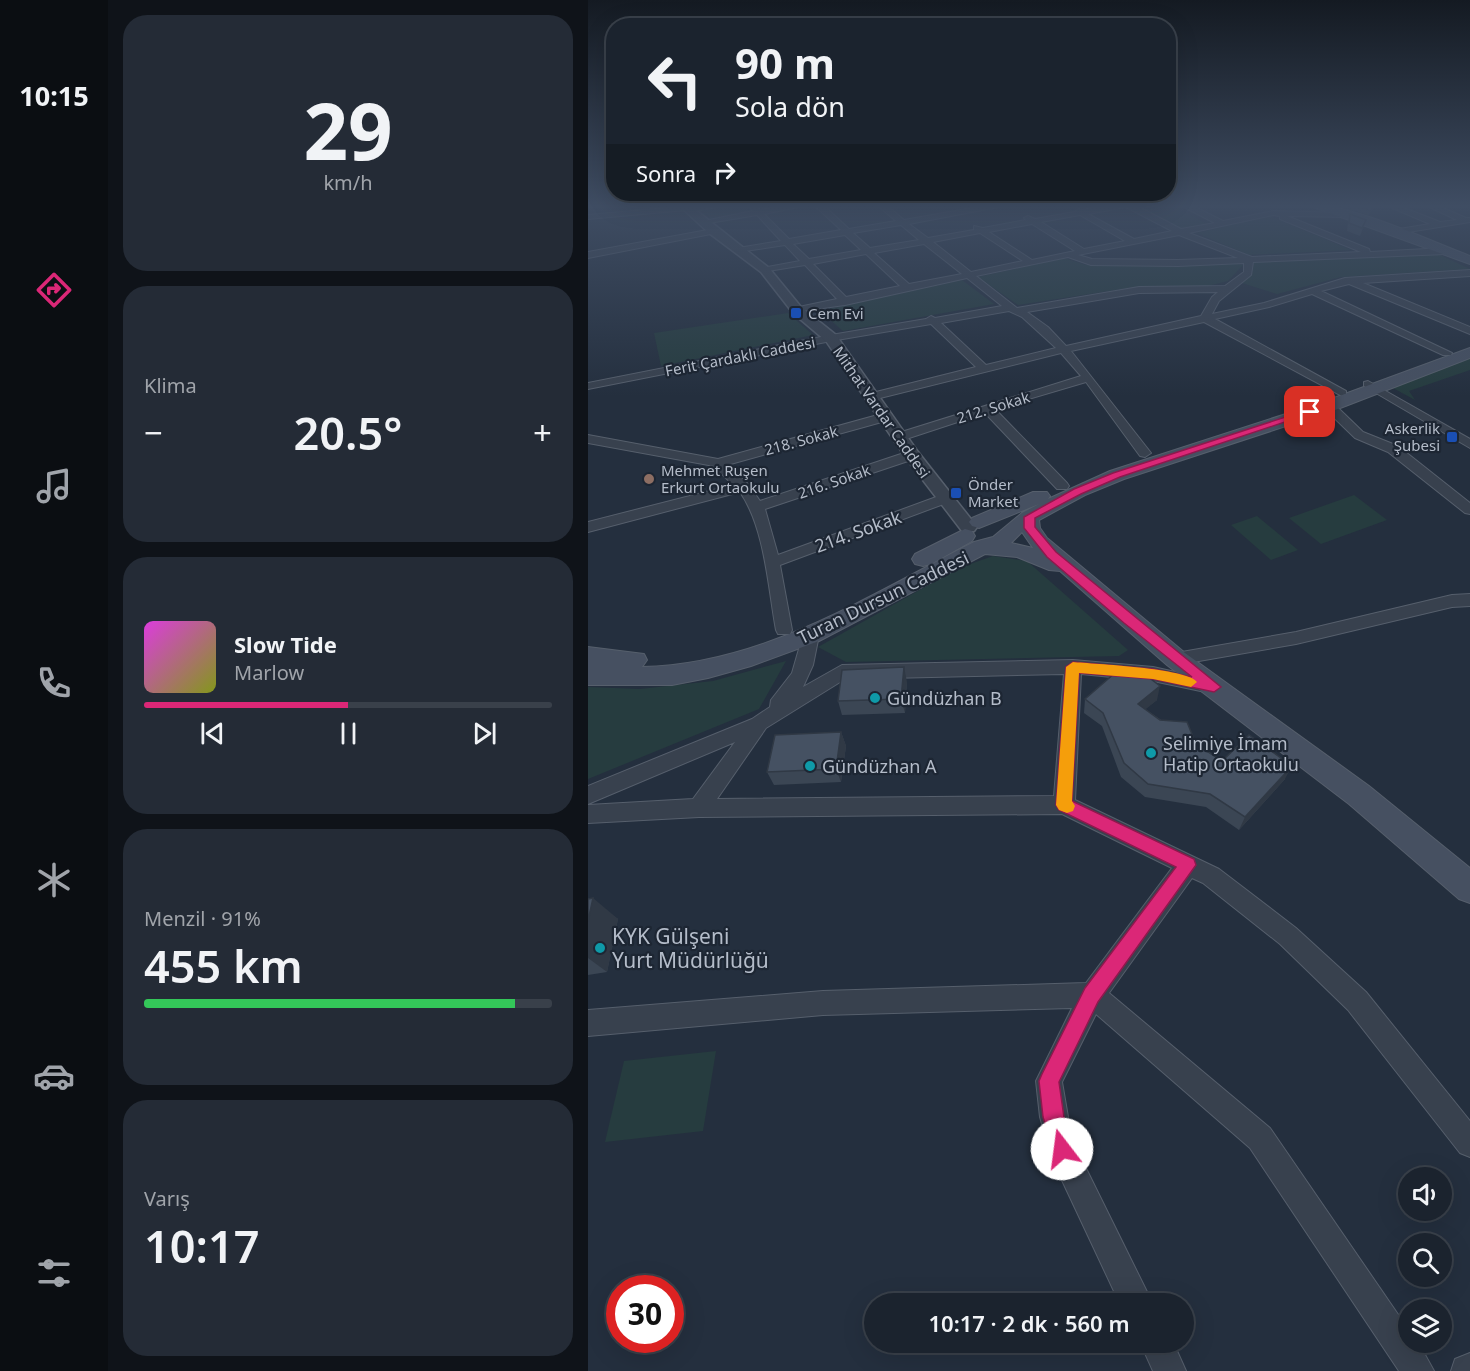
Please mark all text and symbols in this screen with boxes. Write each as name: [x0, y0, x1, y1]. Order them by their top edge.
text: 90 m: [735, 34, 835, 91]
icon: left: [636, 42, 714, 120]
text: 10:15: [19, 77, 89, 114]
text: 29: [303, 77, 393, 183]
text: Sola dön: [735, 88, 845, 125]
icon: right: [708, 156, 741, 189]
text: Sonra: [636, 158, 696, 188]
text: km/h: [323, 169, 373, 196]
icon: directions: [33, 269, 75, 311]
place label: Cem Evi: [808, 303, 864, 323]
marker: Cem Evi: [789, 306, 803, 320]
street label: Ferit Çardaklı Caddesi: [663, 332, 817, 380]
street label: Mithat Vardar Caddesi: [829, 342, 935, 482]
text: Klima: [144, 372, 197, 399]
street label: 212. Sokak: [954, 386, 1032, 428]
pin: [1284, 386, 1335, 437]
icon: arrive: [1293, 395, 1326, 428]
text: 20.5°: [294, 402, 402, 463]
text: −: [144, 410, 163, 455]
text: +: [533, 410, 552, 455]
place label: Askerlik Şubesi: [1385, 418, 1440, 455]
street label: 218. Sokak: [762, 421, 840, 459]
marker: Askerlik Şubesi: [1445, 430, 1459, 444]
street label: 216. Sokak: [795, 459, 873, 503]
place label: Mehmet Ruşen Erkurt Ortaokulu: [661, 460, 780, 497]
icon: music: [33, 465, 75, 507]
marker: Mehmet Ruşen Erkurt Ortaokulu: [642, 472, 656, 486]
place label: Önder Market: [968, 474, 1019, 511]
marker: Önder Market: [949, 486, 963, 500]
street label: 214. Sokak: [811, 504, 905, 558]
street label: Turan Dursun Caddesi: [793, 545, 973, 649]
text: Slow Tide: [234, 629, 337, 659]
text: Marlow: [234, 659, 304, 686]
icon: phone: [33, 662, 75, 704]
place label: Gündüzhan B: [887, 686, 1002, 710]
marker: Gündüzhan B: [868, 691, 882, 705]
icon: previous: [196, 717, 229, 750]
icon: pause: [332, 717, 365, 750]
icon: next: [468, 717, 501, 750]
place label: Selimiye İmam Hatip Ortaokulu: [1163, 731, 1299, 776]
marker: Selimiye İmam Hatip Ortaokulu: [1144, 746, 1158, 760]
place label: Gündüzhan A: [822, 754, 937, 778]
marker: Gündüzhan A: [803, 759, 817, 773]
icon: climate: [33, 859, 75, 901]
text: Menzil · 91%: [144, 905, 261, 932]
place label: KYK Gülşeni Yurt Müdürlüğü: [612, 922, 769, 974]
text: 455 km: [144, 935, 303, 996]
marker: KYK Gülşeni Yurt Müdürlüğü: [593, 941, 607, 955]
icon: car: [33, 1055, 75, 1097]
position arrow: [1030, 1117, 1094, 1181]
map controls: [1398, 1167, 1452, 1353]
button: sound: [1398, 1167, 1452, 1221]
text: Varış: [144, 1185, 190, 1212]
text: 10:17: [144, 1215, 259, 1276]
button: search: [1398, 1233, 1452, 1287]
icon: filters: [33, 1252, 75, 1294]
speed limit sign: 30: [606, 1275, 684, 1353]
button: layers: [1398, 1299, 1452, 1353]
text: 10:17 · 2 dk · 560 m: [928, 1308, 1130, 1338]

